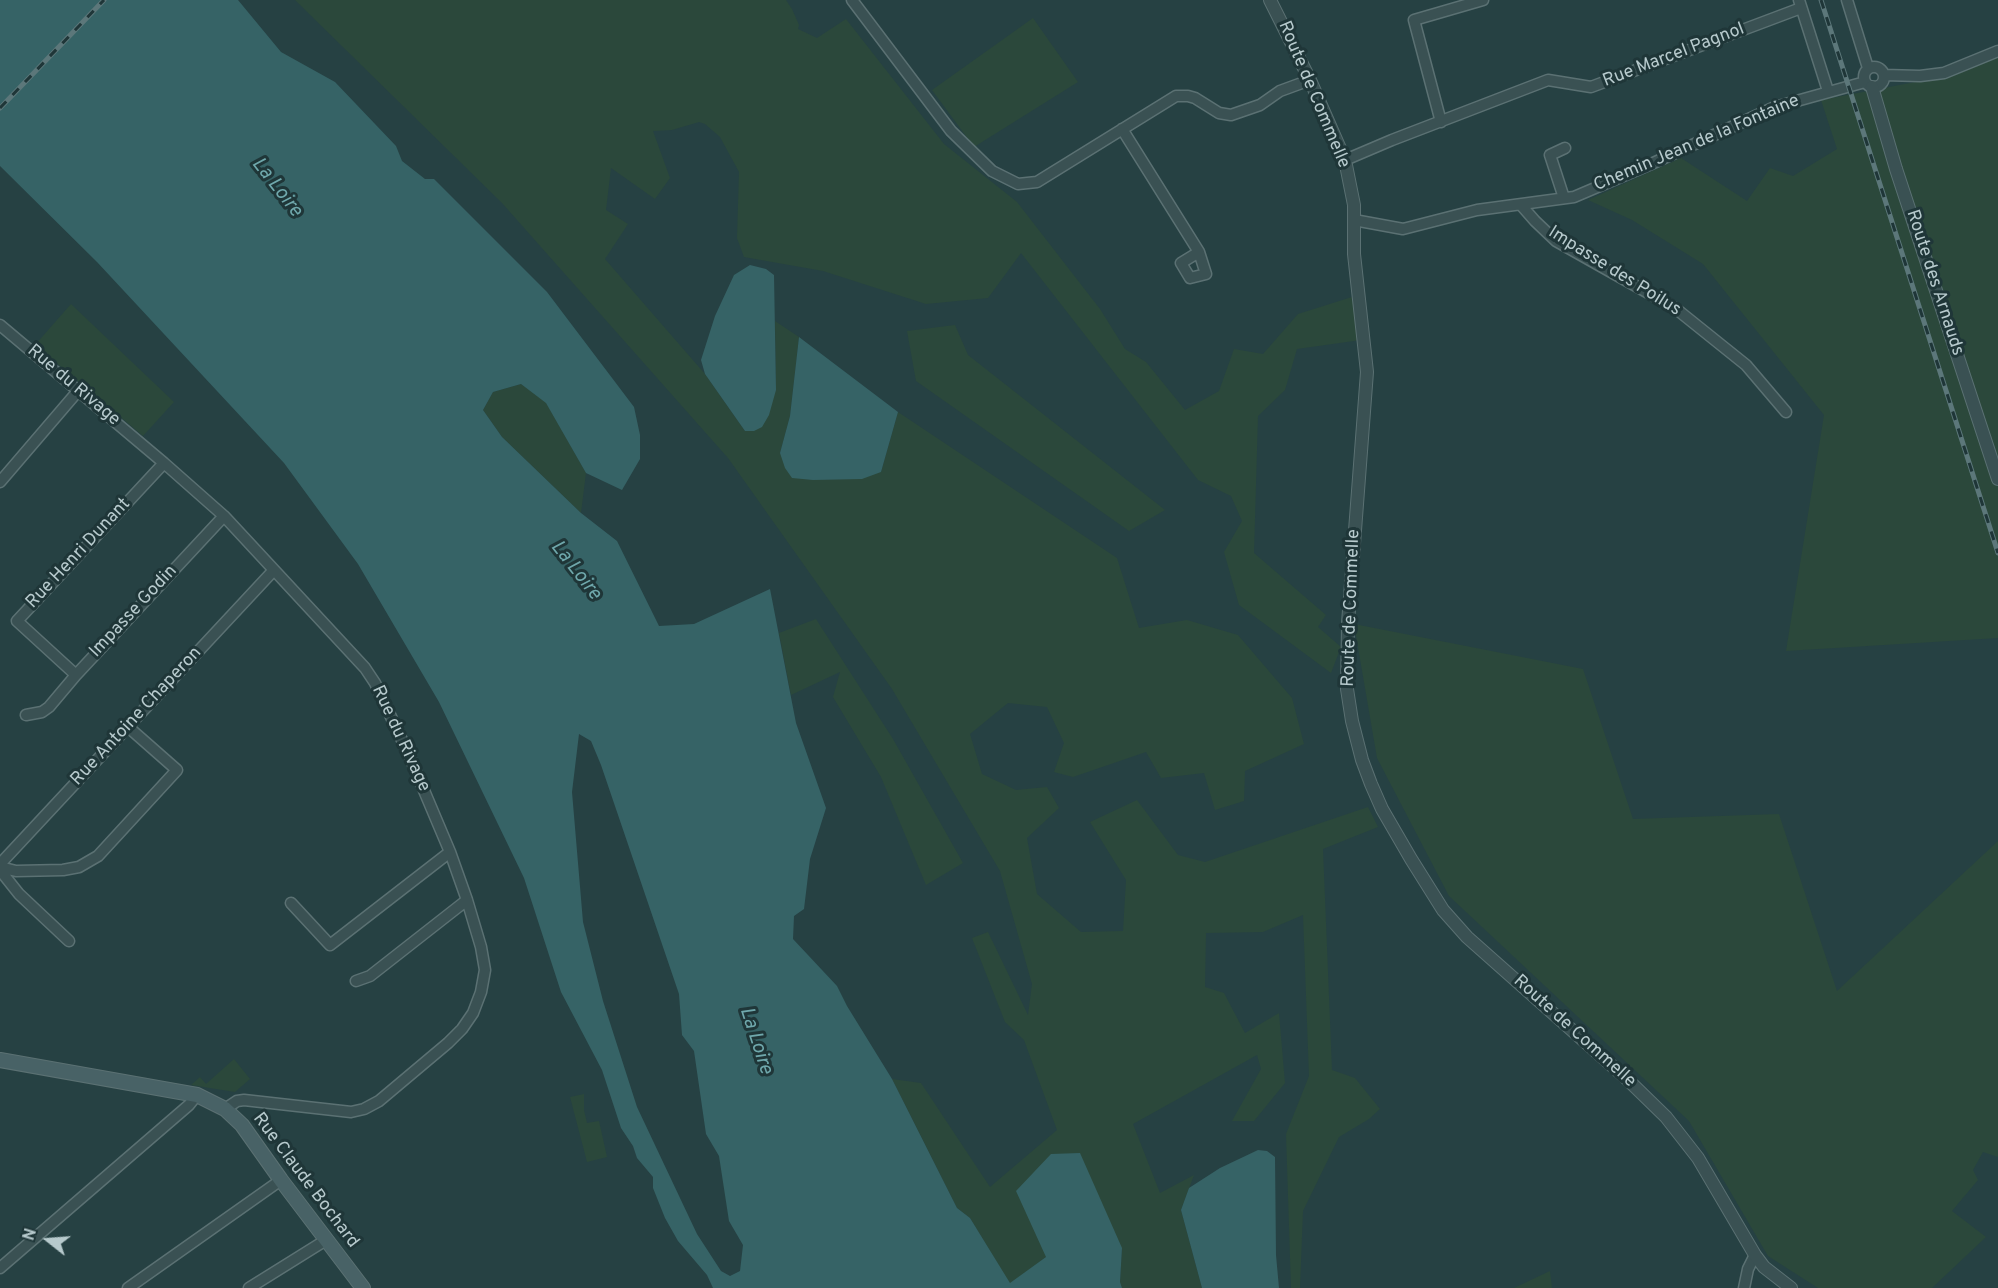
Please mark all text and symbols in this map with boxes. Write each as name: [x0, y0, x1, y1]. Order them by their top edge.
street label: Route de Commelle: [1272, 18, 1354, 172]
street label: Rue Marcel Pagnol: [1600, 19, 1748, 93]
street label: Chemin Jean de la Fontaine: [1591, 91, 1803, 197]
water label: La Loire: [245, 153, 307, 223]
street label: Route des Arnauds: [1900, 207, 1968, 359]
street label: Impasse des Poilus: [1544, 222, 1684, 322]
street label: Rue du Rivage: [22, 341, 124, 431]
street label: Rue Henri Dunant: [22, 494, 136, 614]
street label: Route de Commelle: [1338, 529, 1366, 687]
water label: La Loire: [544, 536, 606, 606]
street label: Impasse Godin: [86, 561, 182, 663]
street label: Rue Antoine Chaperon: [67, 643, 207, 791]
street label: Rue du Rivage: [366, 682, 434, 796]
street label: Route de Commelle: [1508, 971, 1640, 1093]
water label: La Loire: [733, 1004, 777, 1078]
street label: Rue Claude Bochard: [247, 1109, 363, 1253]
north arrow: [18, 1210, 78, 1270]
text: N: [20, 1226, 42, 1243]

